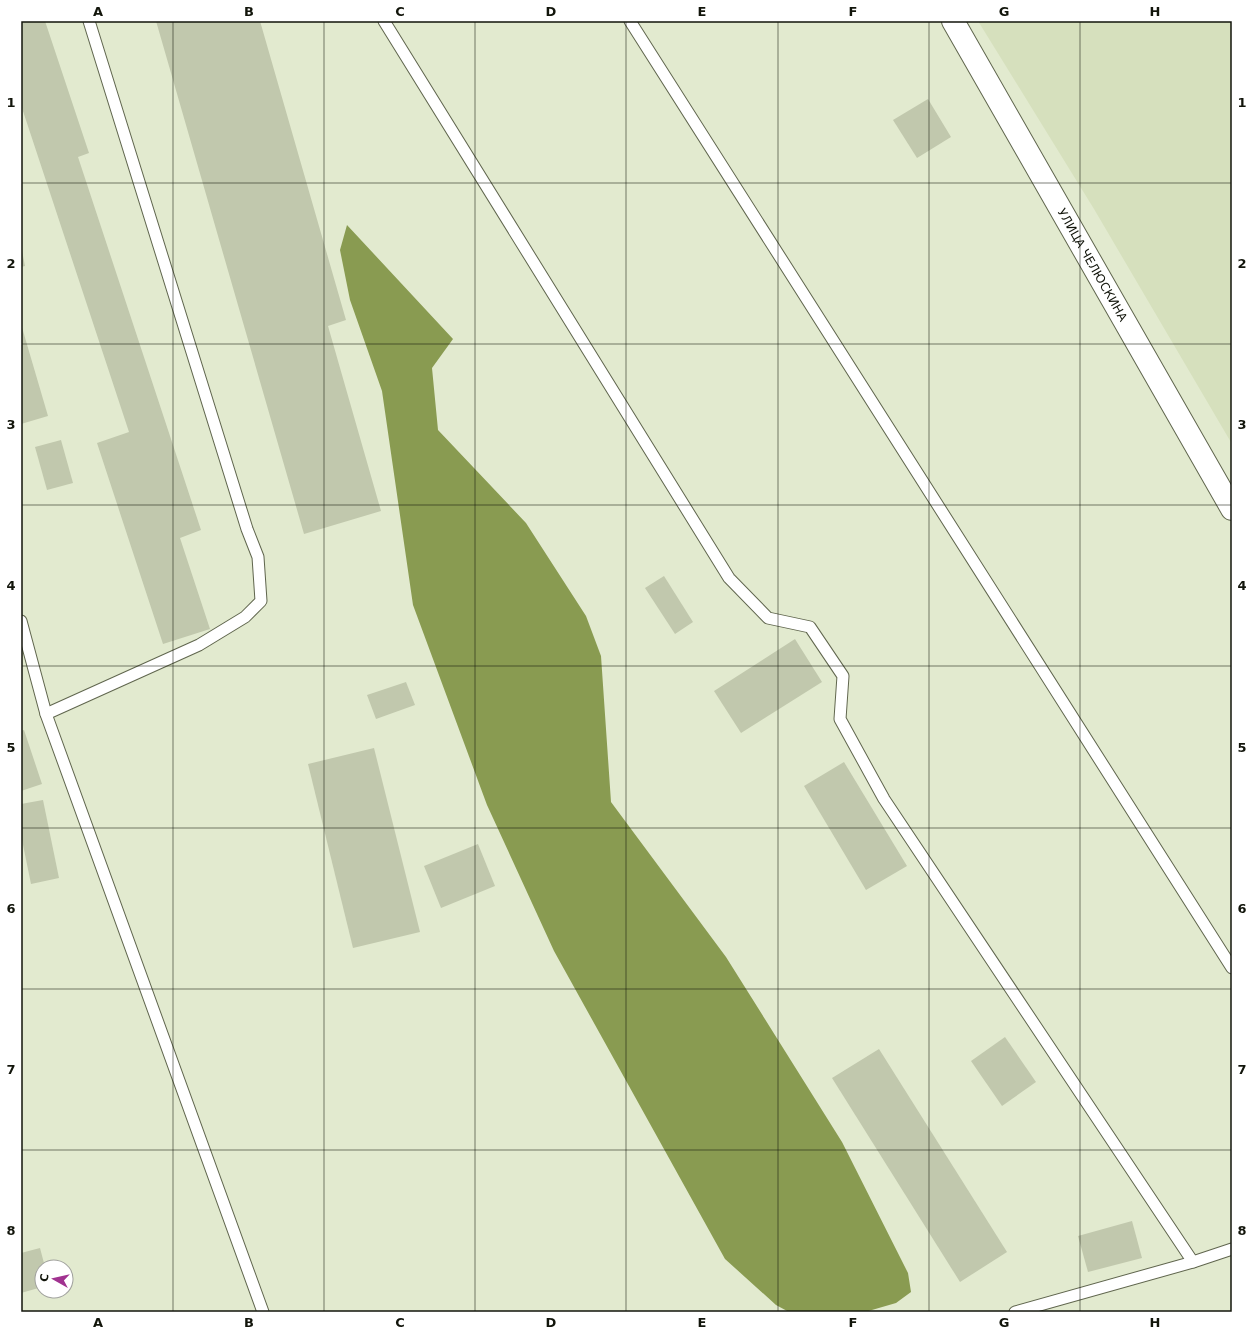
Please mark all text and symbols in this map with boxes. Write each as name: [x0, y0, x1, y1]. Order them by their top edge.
text: A: [93, 4, 103, 19]
text: B: [244, 4, 254, 19]
text: C: [395, 4, 405, 19]
text: D: [546, 4, 557, 19]
text: E: [698, 4, 706, 19]
text: F: [849, 4, 857, 19]
text: G: [999, 4, 1009, 19]
text: H: [1150, 4, 1160, 19]
text: 1: [6, 95, 16, 110]
text: 1: [1237, 95, 1247, 110]
street label: УЛИЦА ЧЕЛЮСКИНА: [1055, 206, 1131, 325]
text: 2: [6, 256, 16, 271]
text: 2: [1237, 256, 1247, 271]
text: 3: [6, 417, 16, 432]
text: 3: [1237, 417, 1247, 432]
text: 4: [6, 578, 16, 593]
text: 4: [1237, 578, 1247, 593]
text: 5: [6, 740, 16, 755]
text: 5: [1237, 740, 1247, 755]
text: 6: [6, 901, 16, 916]
text: 6: [1237, 901, 1247, 916]
text: 7: [6, 1062, 16, 1077]
text: 7: [1237, 1062, 1247, 1077]
text: 8: [6, 1223, 16, 1238]
text: 8: [1237, 1223, 1247, 1238]
north arrow: [34, 1259, 74, 1299]
text: С: [38, 1273, 52, 1283]
text: A: [93, 1315, 103, 1330]
text: B: [244, 1315, 254, 1330]
text: C: [395, 1315, 405, 1330]
text: D: [546, 1315, 557, 1330]
text: E: [698, 1315, 706, 1330]
text: F: [849, 1315, 857, 1330]
text: G: [999, 1315, 1009, 1330]
text: H: [1150, 1315, 1160, 1330]

